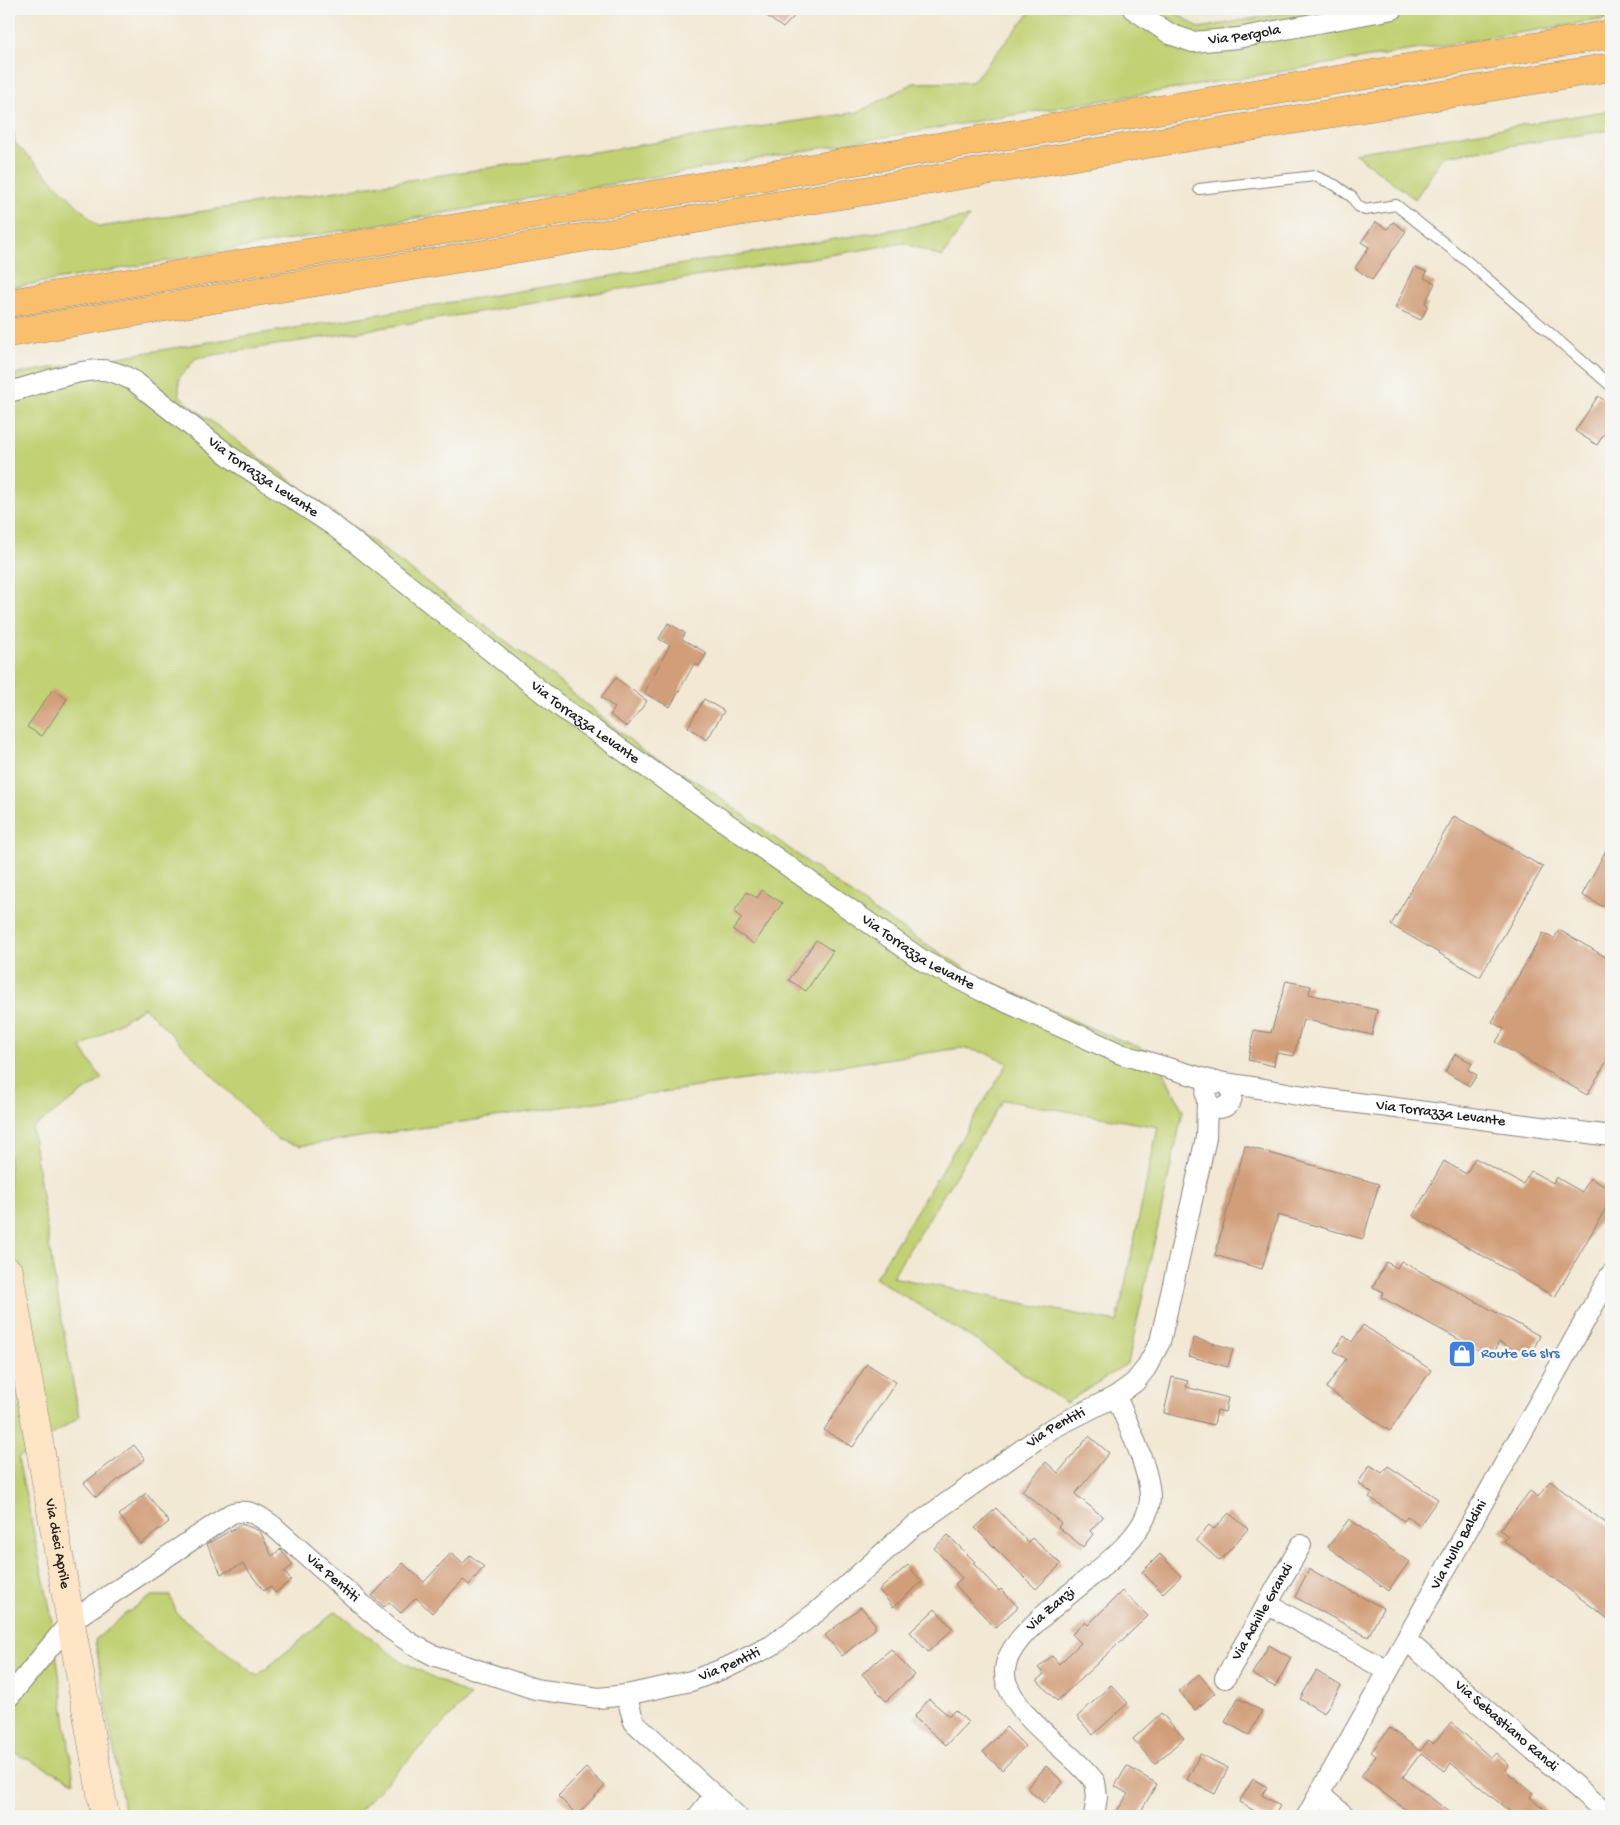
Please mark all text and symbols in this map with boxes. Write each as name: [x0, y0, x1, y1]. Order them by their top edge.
street label: Via Pergola: [1207, 21, 1283, 50]
street label: Via Torrazza Levante: [203, 433, 322, 522]
street label: Via Torrazza Levante: [526, 677, 643, 768]
street label: Via Torrazza Levante: [857, 910, 978, 995]
street label: Via Torrazza Levante: [1374, 1096, 1507, 1131]
shop icon: Route 66 slrs: [1447, 1339, 1477, 1369]
place label: Route 66 slrs: [1481, 1345, 1560, 1363]
street label: Via Pentiti: [1022, 1404, 1089, 1453]
street label: Via dieci Aprile: [40, 1496, 74, 1590]
street label: Via Nullo Baldini: [1426, 1497, 1491, 1594]
street label: Via Pentiti: [301, 1549, 363, 1607]
street label: Via Achille Grandi: [1227, 1560, 1298, 1665]
street label: Via Zanzi: [1022, 1584, 1079, 1636]
street label: Via Pentiti: [696, 1643, 764, 1686]
street label: Via Sebastiano Randi: [1449, 1676, 1562, 1776]

